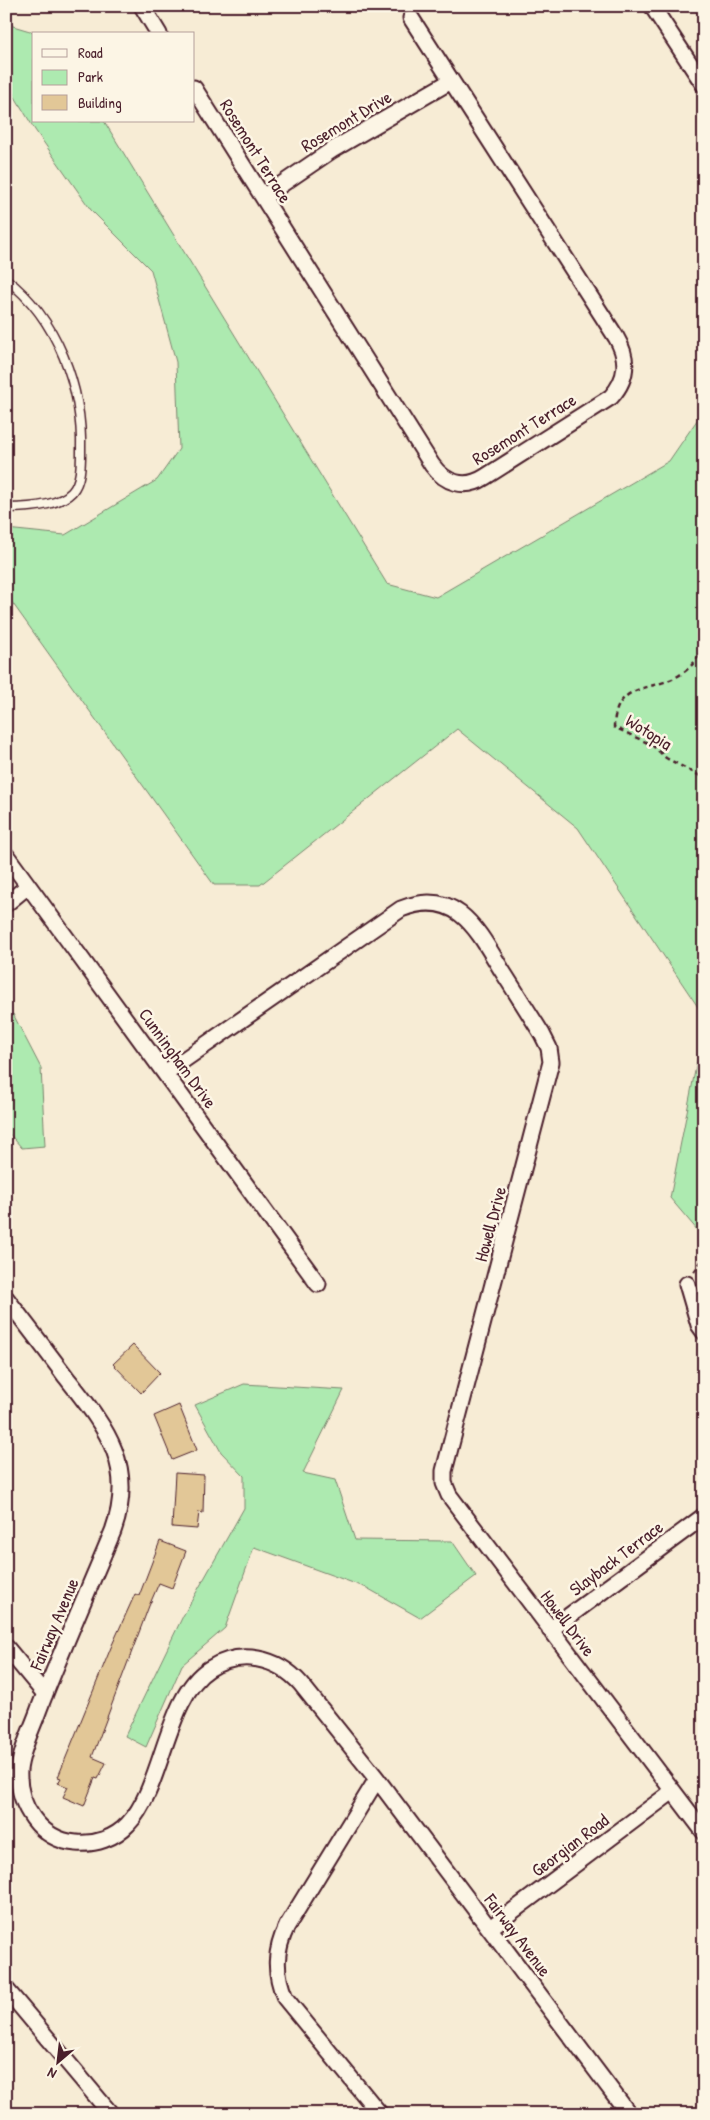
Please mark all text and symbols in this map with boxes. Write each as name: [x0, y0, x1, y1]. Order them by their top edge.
legend: [32, 32, 195, 122]
text: Road: [78, 42, 103, 63]
text: Park: [78, 66, 103, 87]
street label: Rosemont Drive: [296, 84, 396, 158]
text: Building: [78, 92, 122, 113]
street label: Rosemont Terrace: [214, 94, 298, 208]
street label: Rosemont Terrace: [467, 387, 581, 471]
street label: Wotopia: [621, 708, 677, 756]
street label: Cunningham Drive: [133, 1003, 223, 1113]
street label: Howell Drive: [468, 1184, 512, 1264]
street label: Slayback Terrace: [564, 1514, 668, 1602]
street label: Fairway Avenue: [23, 1574, 85, 1675]
street label: Howell Drive: [535, 1585, 601, 1661]
street label: Georgian Road: [526, 1808, 614, 1882]
street label: Fairway Avenue: [478, 1888, 557, 1981]
north arrow: [32, 2038, 82, 2088]
text: N: [43, 2064, 59, 2084]

